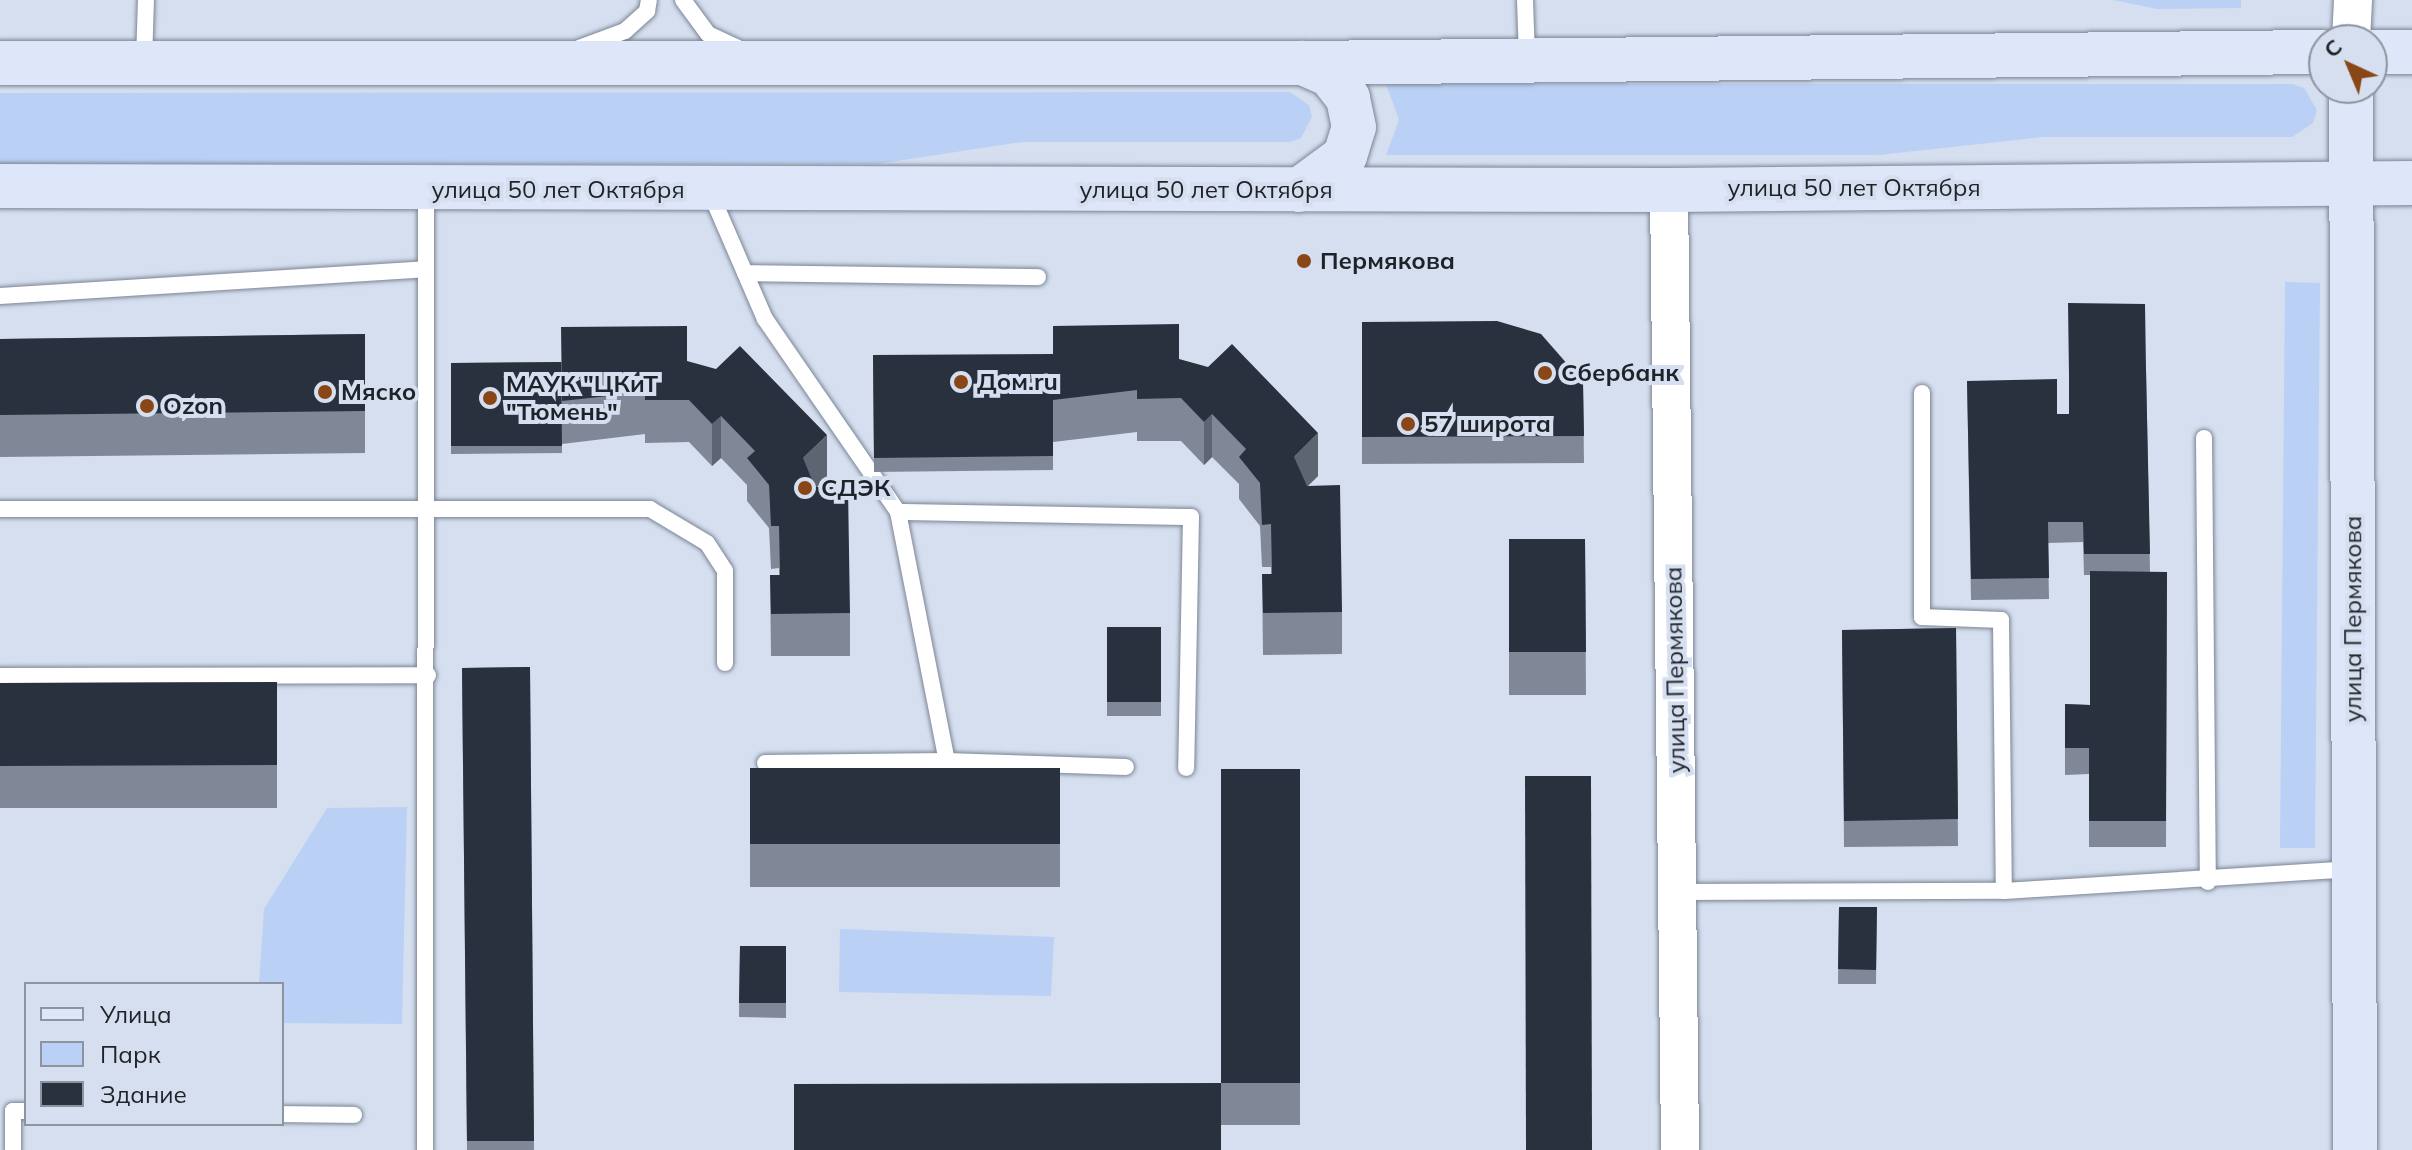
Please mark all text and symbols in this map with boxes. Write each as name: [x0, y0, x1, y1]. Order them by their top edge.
north arrow: [2308, 24, 2388, 104]
text: С: [2318, 33, 2348, 63]
street label: улица 50 лет Октября: [1727, 174, 1981, 202]
street label: улица 50 лет Октября: [431, 176, 685, 204]
street label: улица 50 лет Октября: [1079, 176, 1333, 204]
place label: Пермякова: [1320, 247, 1455, 275]
marker: Пермякова: [1295, 252, 1313, 270]
place label: Сбербанк: [1561, 359, 1679, 387]
marker: Сбербанк: [1536, 364, 1554, 382]
place label: Дом.ru: [977, 368, 1058, 396]
place label: МАУК "ЦКиТ "Тюмень": [506, 370, 658, 426]
marker: Дом.ru: [952, 373, 970, 391]
place label: Мяско: [341, 378, 416, 406]
marker: Мяско: [316, 383, 334, 401]
marker: МАУК "ЦКиТ "Тюмень": [481, 389, 499, 407]
place label: Ozon: [163, 392, 223, 420]
marker: Ozon: [138, 397, 156, 415]
place label: 57 широта: [1424, 410, 1551, 438]
marker: 57 широта: [1399, 415, 1417, 433]
place label: СДЭК: [821, 474, 890, 502]
marker: СДЭК: [796, 479, 814, 497]
street label: улица Пермякова: [2339, 516, 2367, 722]
street label: улица Пермякова: [1659, 566, 1691, 774]
legend: [24, 982, 284, 1126]
text: Улица: [100, 999, 172, 1029]
text: Парк: [100, 1039, 161, 1069]
text: Здание: [100, 1079, 187, 1109]

